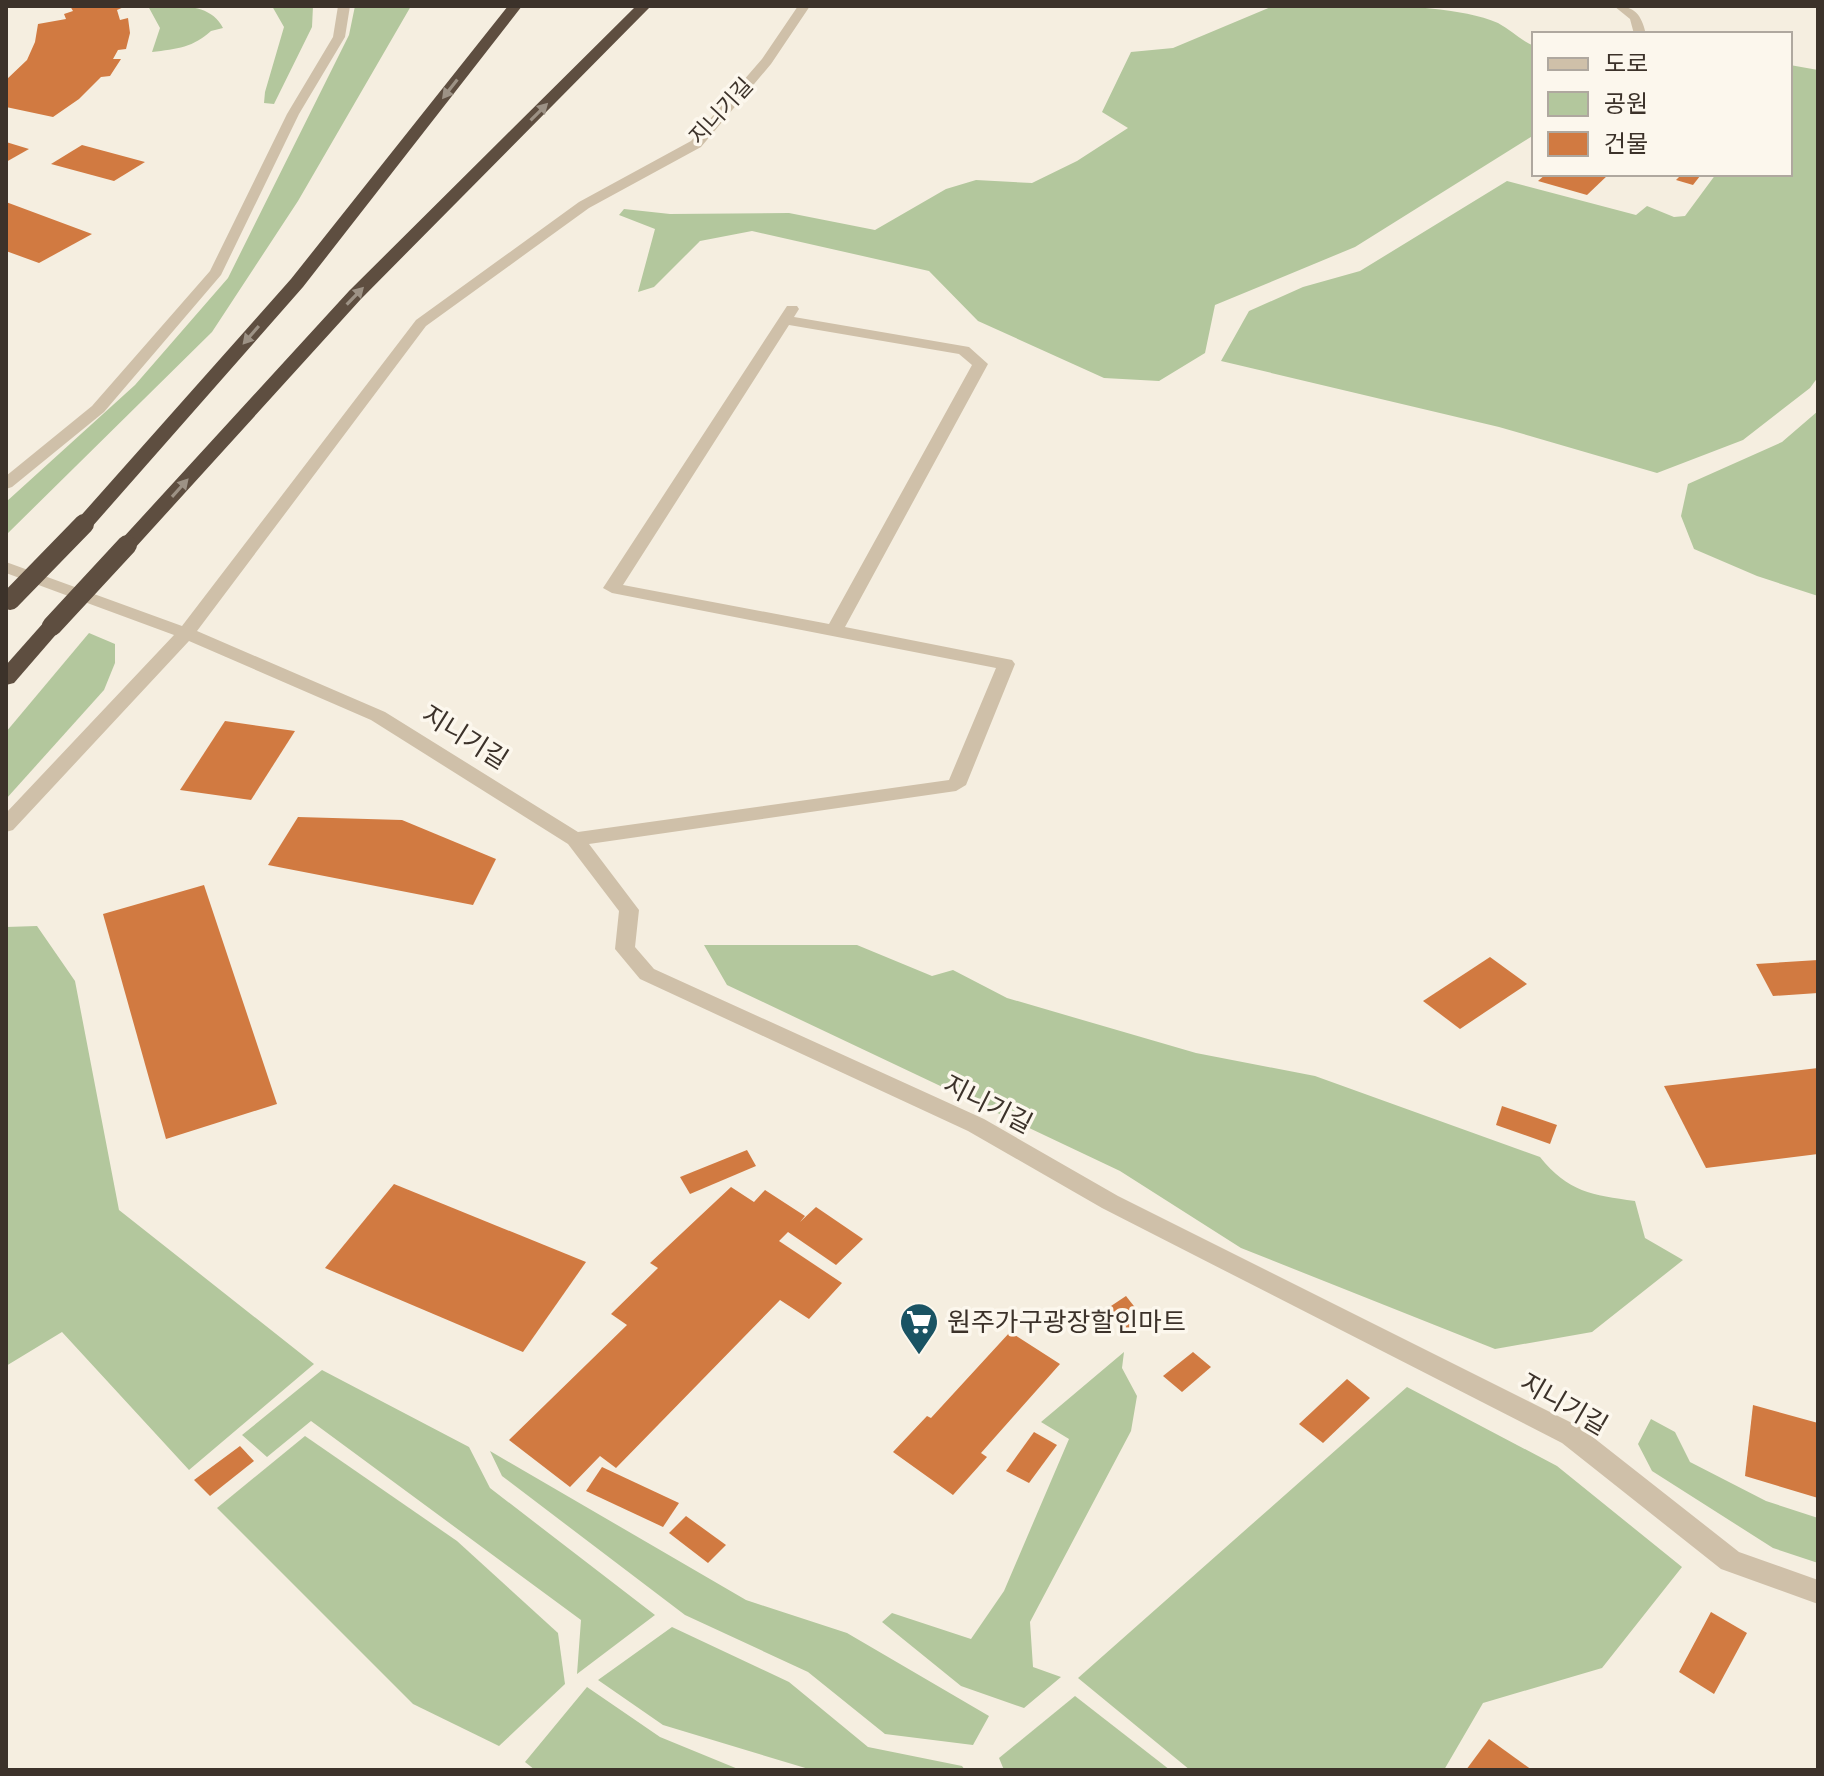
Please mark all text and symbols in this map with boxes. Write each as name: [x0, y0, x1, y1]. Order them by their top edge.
legend: [1532, 32, 1792, 176]
text: 도로: [1604, 50, 1648, 77]
street label: 지니기길: [684, 73, 758, 149]
one-way arrow: [442, 79, 458, 99]
text: 공원: [1604, 90, 1648, 117]
one-way arrow: [529, 103, 548, 121]
text: 건물: [1604, 130, 1648, 157]
one-way arrow: [346, 287, 364, 306]
one-way arrow: [243, 325, 260, 345]
one-way arrow: [171, 478, 188, 498]
street label: 지니기길: [416, 699, 514, 775]
street label: 지니기길: [939, 1069, 1037, 1139]
supermarket icon: 원주가구광장할인마트: [898, 1301, 940, 1356]
place label: 원주가구광장할인마트: [947, 1307, 1186, 1337]
street label: 지니기길: [1515, 1367, 1613, 1441]

